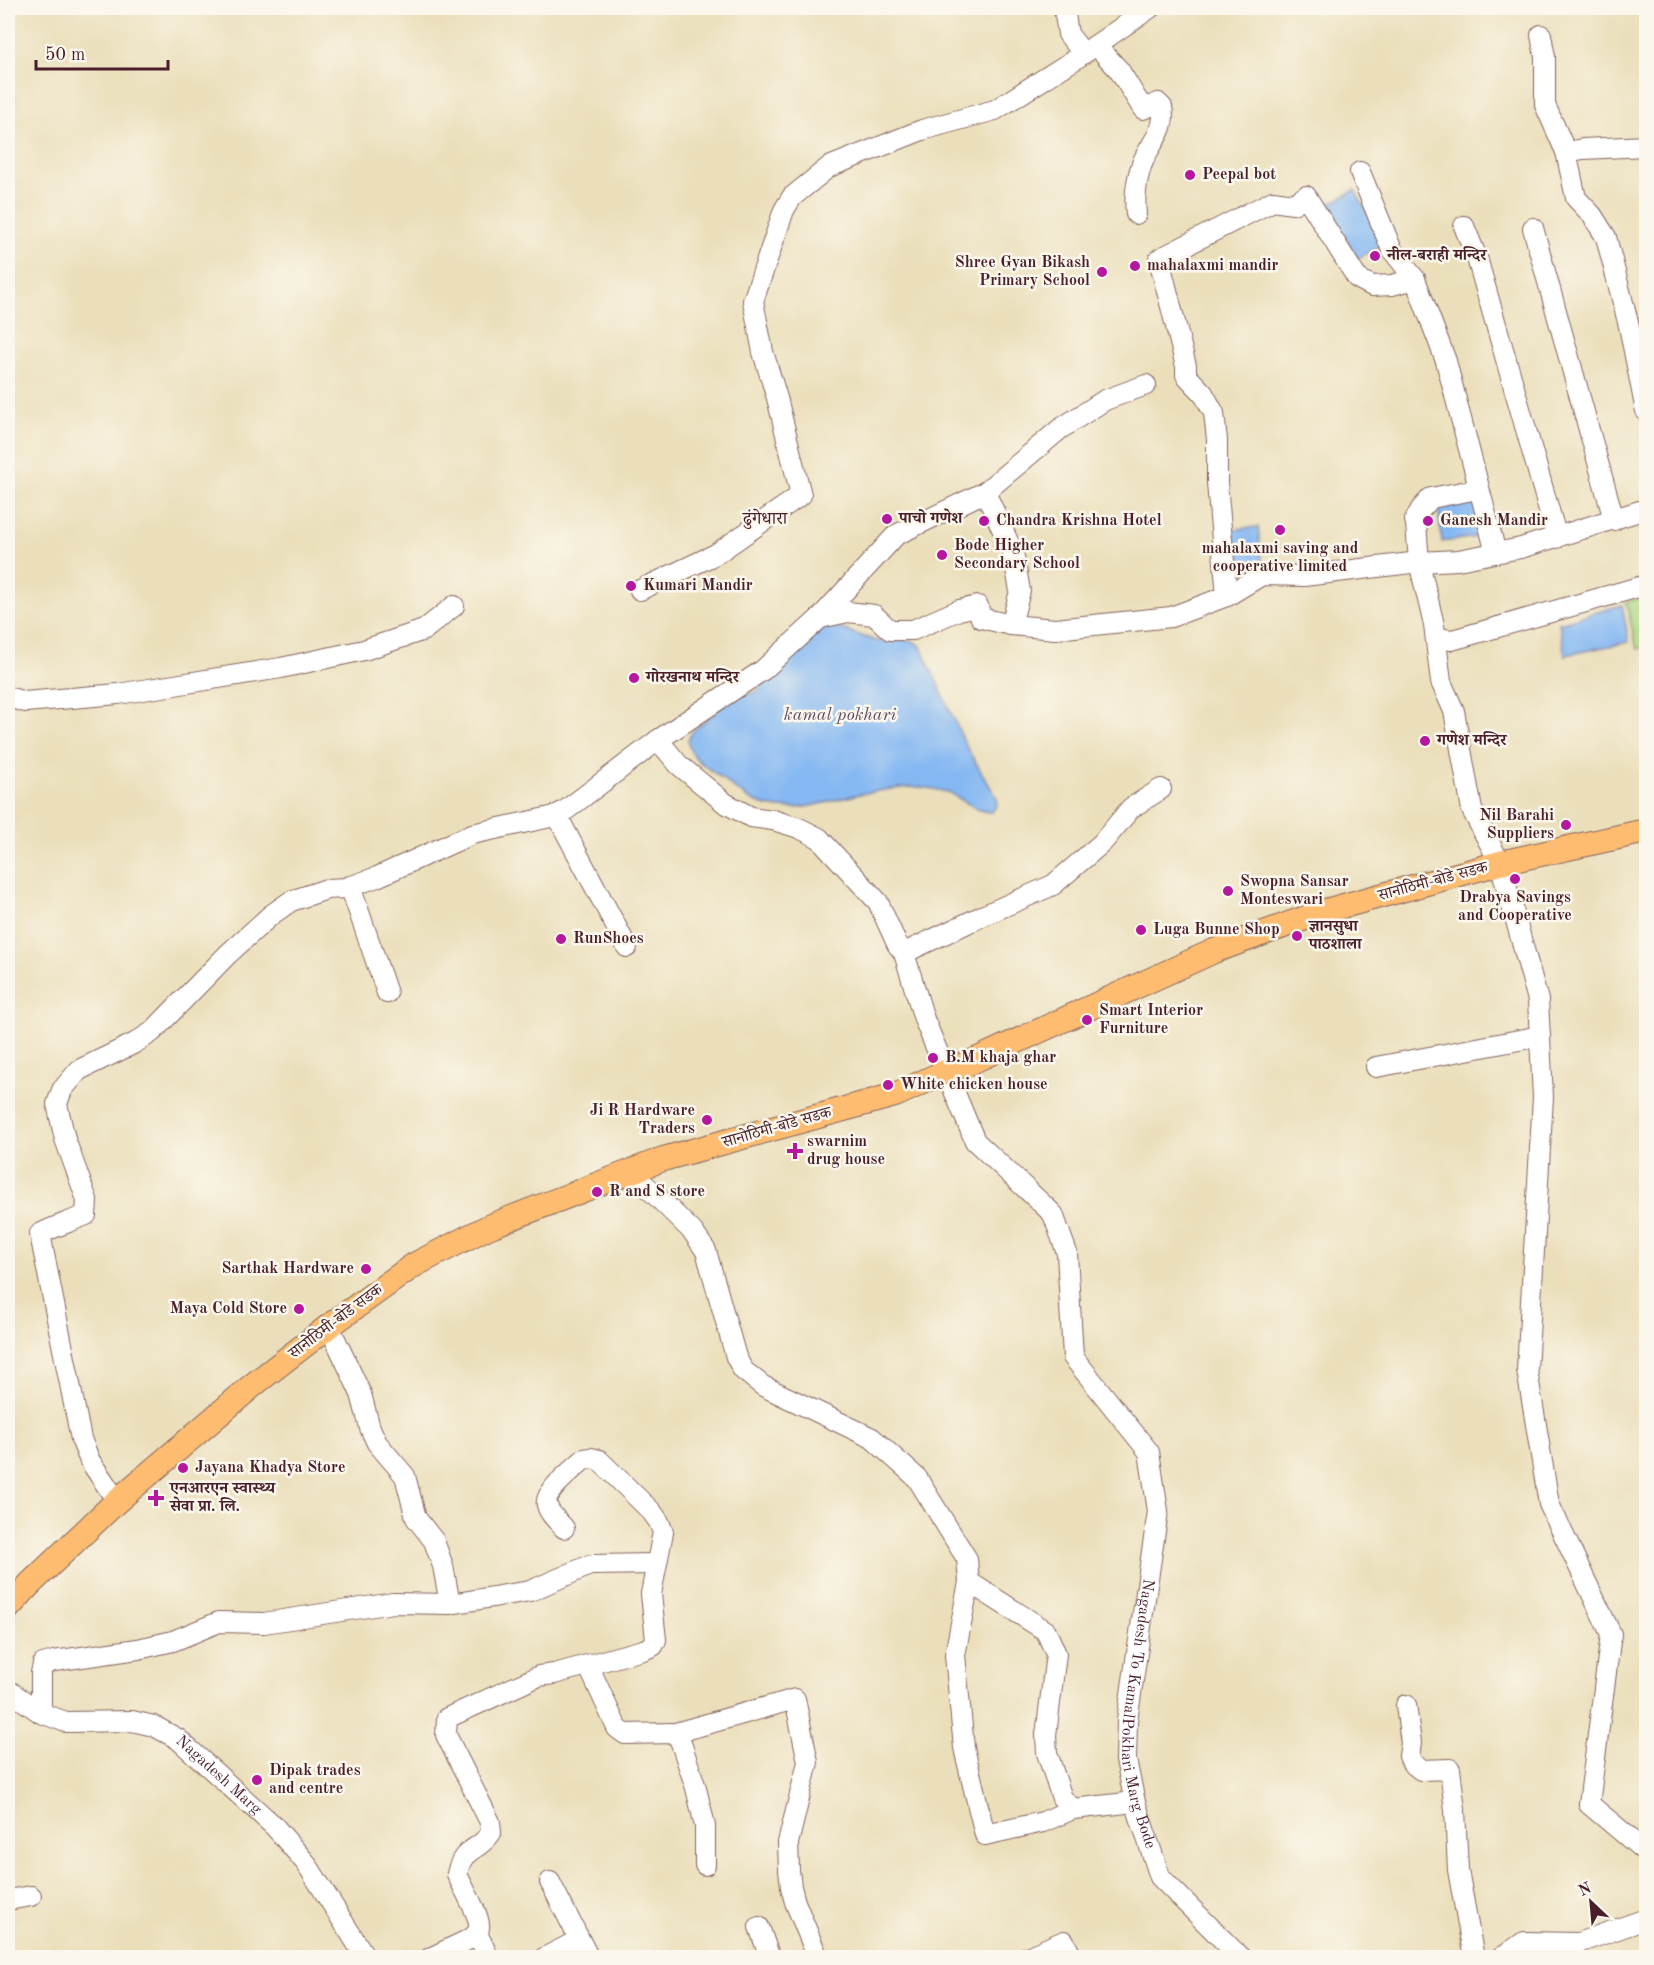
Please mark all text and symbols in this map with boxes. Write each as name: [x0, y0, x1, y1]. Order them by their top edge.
scale bar: [36, 33, 168, 71]
text: 50 m: [45, 46, 85, 64]
place label: Peepal bot: [1202, 167, 1276, 183]
marker: Peepal bot: [1183, 168, 1197, 182]
place label: नील-बराही मन्दिर: [1386, 246, 1488, 264]
marker: नील-बराही मन्दिर: [1368, 249, 1382, 263]
place label: Shree Gyan Bikash Primary School: [955, 255, 1090, 289]
place label: mahalaxmi mandir: [1147, 258, 1279, 274]
marker: mahalaxmi mandir: [1128, 259, 1142, 273]
marker: Shree Gyan Bikash Primary School: [1095, 265, 1109, 279]
district label: ढुंगेधारा: [742, 508, 789, 529]
place label: पाचो गणेश: [898, 508, 964, 527]
marker: पाचो गणेश: [880, 512, 894, 526]
place label: Chandra Krishna Hotel: [996, 513, 1162, 529]
place label: Ganesh Mandir: [1440, 513, 1548, 529]
marker: Chandra Krishna Hotel: [977, 514, 991, 528]
marker: Ganesh Mandir: [1421, 514, 1435, 528]
marker: mahalaxmi saving and cooperative limited: [1273, 523, 1287, 537]
place label: Bode Higher Secondary School: [954, 538, 1080, 572]
place label: mahalaxmi saving and cooperative limited: [1202, 541, 1359, 575]
marker: Bode Higher Secondary School: [935, 548, 949, 562]
place label: Kumari Mandir: [643, 578, 753, 594]
marker: Kumari Mandir: [624, 579, 638, 593]
place label: गोरखनाथ मन्दिर: [645, 668, 740, 686]
marker: गोरखनाथ मन्दिर: [627, 671, 641, 685]
water label: kamal pokhari: [784, 706, 896, 724]
place label: गणेश मन्दिर: [1436, 730, 1508, 749]
marker: गणेश मन्दिर: [1418, 734, 1432, 748]
place label: Nil Barahi Suppliers: [1479, 808, 1554, 842]
marker: Nil Barahi Suppliers: [1559, 818, 1573, 832]
street label: सानोठिमी-बोडे सडक: [1375, 856, 1491, 905]
marker: Drabya Savings and Cooperative: [1508, 872, 1522, 886]
place label: Swopna Sansar Monteswari: [1240, 874, 1349, 908]
marker: Swopna Sansar Monteswari: [1221, 884, 1235, 898]
place label: Drabya Savings and Cooperative: [1458, 890, 1572, 924]
place label: ज्ञानसुधा पाठशाला: [1308, 919, 1363, 953]
place label: Luga Bunne Shop: [1153, 922, 1280, 938]
marker: Luga Bunne Shop: [1134, 923, 1148, 937]
marker: ज्ञानसुधा पाठशाला: [1290, 929, 1304, 943]
place label: RunShoes: [573, 931, 644, 947]
marker: RunShoes: [554, 932, 568, 946]
place label: Smart Interior Furniture: [1099, 1003, 1203, 1037]
marker: Smart Interior Furniture: [1080, 1013, 1094, 1027]
place label: B.M khaja ghar: [945, 1050, 1056, 1066]
marker: B.M khaja ghar: [926, 1051, 940, 1065]
place label: White chicken house: [900, 1077, 1048, 1093]
marker: White chicken house: [881, 1078, 895, 1092]
street label: सानोठिमी-बोडे सडक: [719, 1101, 835, 1151]
place label: Ji R Hardware Traders: [590, 1103, 695, 1137]
marker: Ji R Hardware Traders: [700, 1113, 714, 1127]
place label: swarnim drug house: [807, 1134, 885, 1168]
marker: swarnim drug house: [788, 1144, 802, 1158]
place label: R and S store: [609, 1184, 705, 1200]
marker: R and S store: [590, 1185, 604, 1199]
place label: Sarthak Hardware: [221, 1261, 354, 1277]
marker: Sarthak Hardware: [359, 1262, 373, 1276]
street label: सानोठिमी-बोडे सडक: [284, 1278, 387, 1363]
place label: Maya Cold Store: [170, 1301, 287, 1317]
marker: Maya Cold Store: [292, 1302, 306, 1316]
place label: Jayana Khadya Store: [195, 1460, 345, 1476]
marker: Jayana Khadya Store: [176, 1461, 190, 1475]
place label: एनआरएन स्वास्थ्य सेवा प्रा. लि.: [169, 1481, 276, 1515]
marker: एनआरएन स्वास्थ्य सेवा प्रा. लि.: [147, 1489, 165, 1507]
street label: Nagadesh To KamalPokhari Marg Bode: [1140, 1576, 1160, 1850]
text: Nagadesh To KamalPokhari Marg Bode: [1118, 1578, 1158, 1851]
street label: Nagadesh Marg: [172, 1733, 264, 1818]
place label: Dipak trades and centre: [269, 1763, 361, 1797]
marker: Dipak trades and centre: [250, 1773, 264, 1787]
north arrow: [1561, 1872, 1621, 1932]
text: N: [1576, 1880, 1595, 1900]

